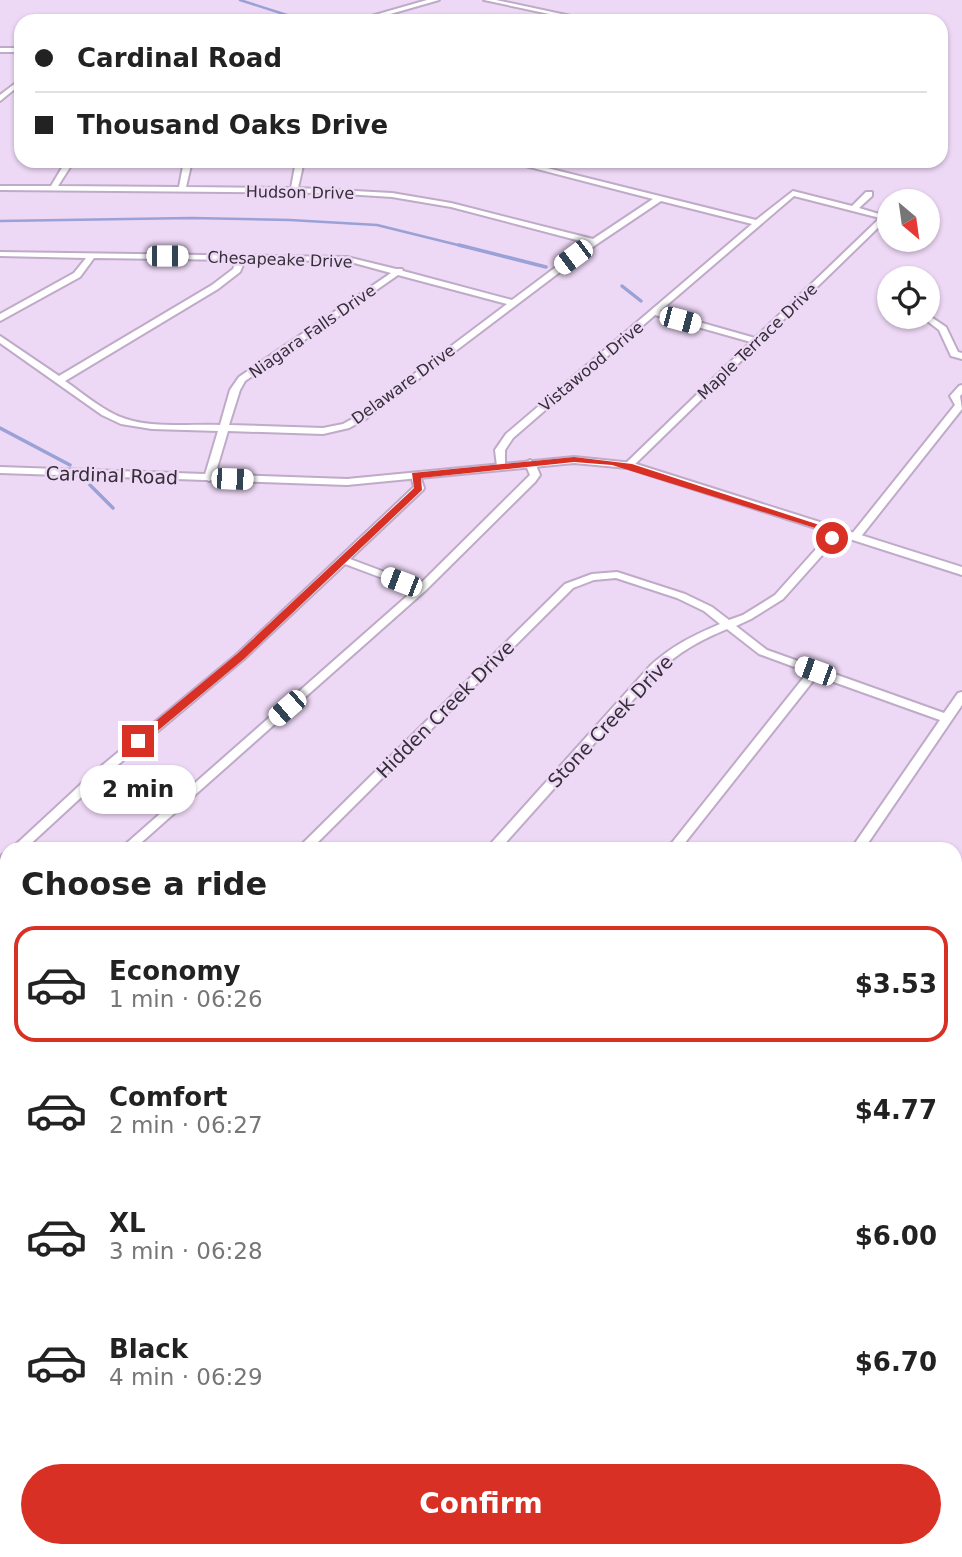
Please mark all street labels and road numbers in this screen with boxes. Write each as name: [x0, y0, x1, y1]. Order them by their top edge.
street label: Hudson Drive: [246, 182, 354, 203]
street label: Chesapeake Drive: [207, 247, 353, 272]
street label: Maple Terrace Drive: [694, 279, 821, 403]
street label: Niagara Falls Drive: [245, 281, 379, 382]
street label: Vistawood Drive: [535, 317, 647, 415]
street label: Delaware Drive: [348, 341, 459, 428]
street label: Cardinal Road: [45, 462, 179, 488]
street label: Hidden Creek Drive: [372, 636, 518, 782]
street label: Stone Creek Drive: [543, 650, 677, 792]

